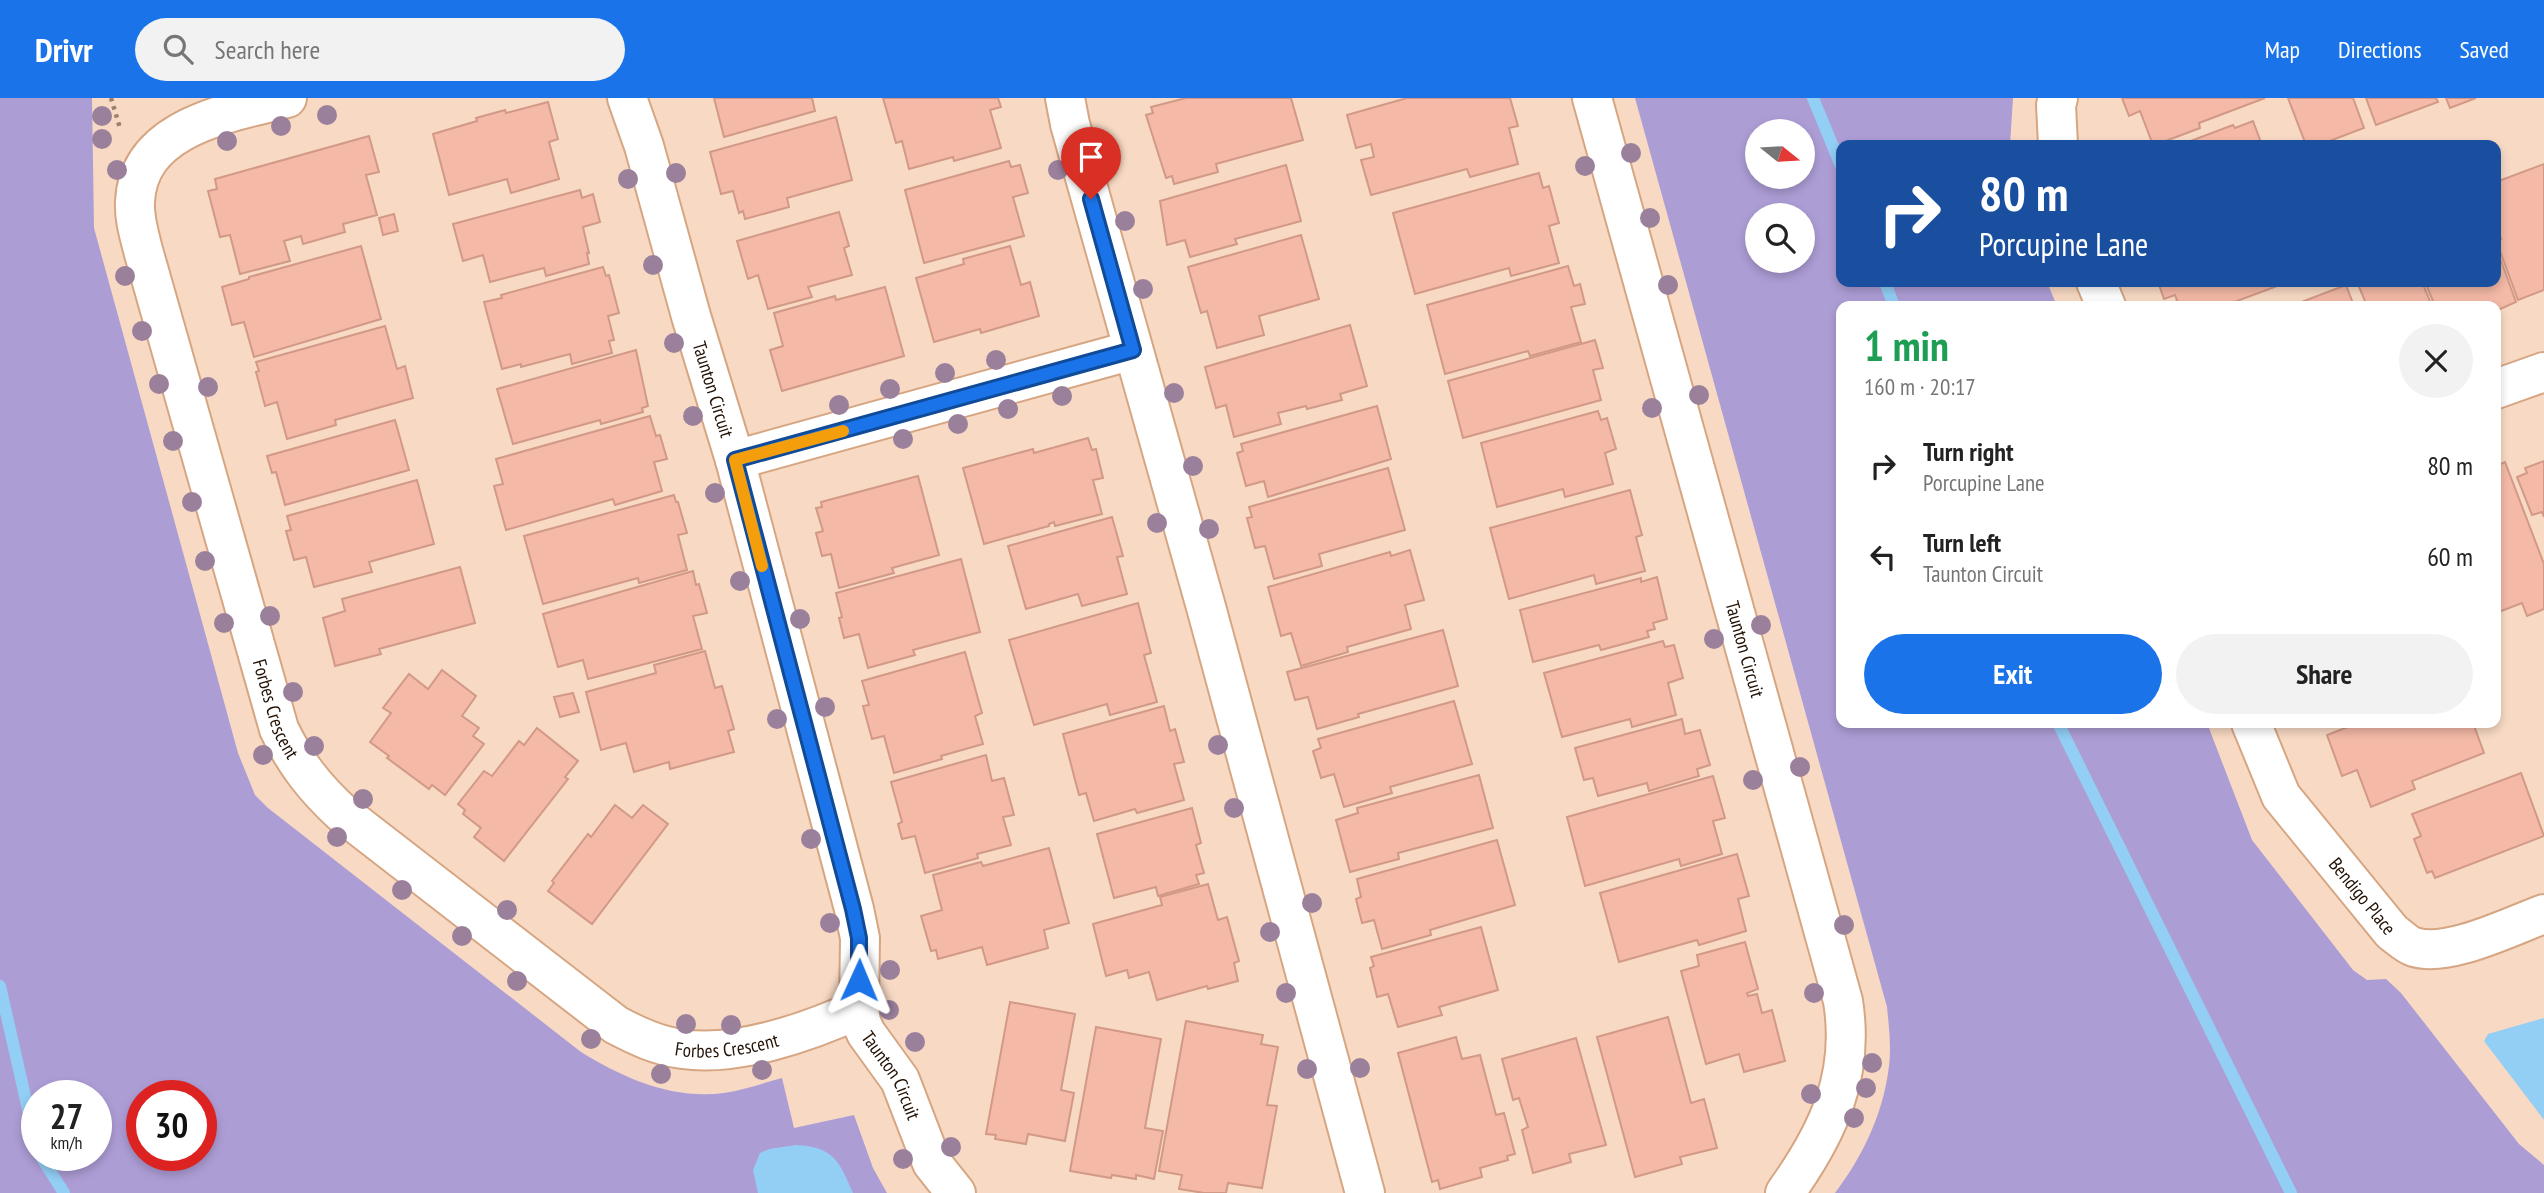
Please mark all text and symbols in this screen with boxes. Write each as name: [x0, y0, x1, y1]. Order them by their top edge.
search box: [135, 18, 625, 81]
text: Drivr: [35, 28, 93, 71]
icon: search: [159, 30, 197, 68]
text: Search here: [215, 33, 320, 66]
text: Map: [2265, 34, 2300, 65]
text: Directions: [2338, 34, 2422, 65]
text: Saved: [2460, 34, 2509, 65]
north arrow: [1745, 119, 1815, 189]
map controls: [1745, 119, 1815, 273]
pin: [1061, 127, 1121, 199]
icon: arrive: [1072, 138, 1110, 176]
text: 80 m: [1979, 161, 2068, 225]
icon: right: [1864, 168, 1955, 259]
button: search: [1745, 203, 1815, 273]
text: Porcupine Lane: [1979, 223, 2148, 265]
text: 1 min: [1864, 318, 1949, 373]
button: close: [2399, 324, 2473, 398]
street label: Taunton Circuit: [687, 338, 740, 441]
text: 160 m · 20:17: [1864, 372, 1976, 401]
text: Turn right: [1923, 435, 2014, 468]
icon: right: [1864, 447, 1902, 485]
text: 80 m: [2427, 449, 2473, 482]
text: Porcupine Lane: [1923, 468, 2045, 497]
text: Turn left: [1923, 526, 2001, 559]
icon: left: [1864, 538, 1902, 576]
text: 60 m: [2427, 540, 2473, 573]
text: Taunton Circuit: [1923, 559, 2043, 588]
street label: Taunton Circuit: [1720, 598, 1770, 701]
button: Exit: [1864, 634, 2162, 714]
button: Share: [2176, 634, 2473, 714]
street label: Forbes Crescent: [248, 656, 305, 764]
street label: Bendigo Place: [2324, 852, 2401, 940]
position arrow: [822, 943, 896, 1017]
street label: Taunton Circuit: [856, 1026, 926, 1124]
street label: Forbes Crescent: [674, 1027, 782, 1063]
speed limit sign: 30: [126, 1080, 217, 1171]
text: 27: [50, 1093, 83, 1139]
text: km/h: [51, 1131, 82, 1154]

